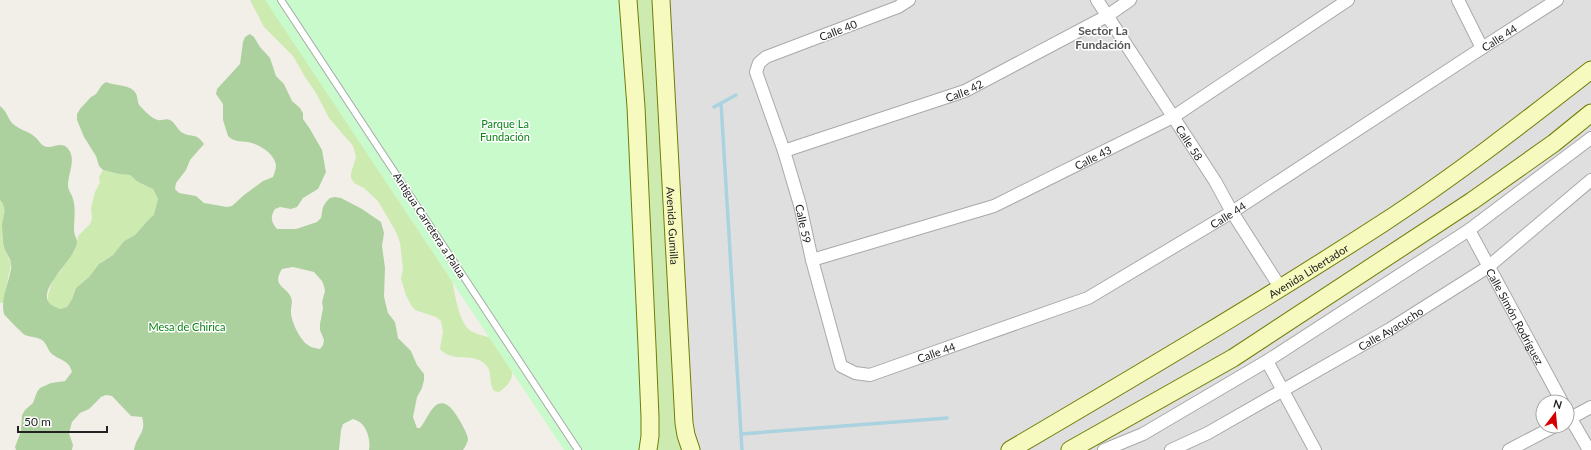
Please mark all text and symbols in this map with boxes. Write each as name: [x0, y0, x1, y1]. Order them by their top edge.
street label: Calle 40: [817, 17, 859, 43]
street label: Calle 44: [1479, 21, 1520, 53]
district label: Sector La Fundación: [1075, 23, 1131, 52]
street label: Calle 42: [944, 76, 985, 104]
park label: Parque La Fundación: [480, 117, 530, 143]
street label: Calle 58: [1174, 122, 1206, 162]
street label: Calle 43: [1072, 142, 1113, 172]
street label: Antigua Carretera a Palua: [391, 170, 469, 280]
street label: Avenida Gumilla: [665, 186, 682, 265]
street label: Calle 44: [1207, 198, 1248, 230]
street label: Calle 59: [793, 203, 815, 244]
street label: Avenida Libertador: [1266, 241, 1350, 300]
street label: Calle Simón Rodríguez: [1484, 266, 1547, 367]
street label: Calle Ayacucho: [1355, 304, 1425, 353]
park label: Mesa de Chirica: [148, 320, 226, 333]
street label: Calle 44: [915, 339, 957, 364]
north arrow: [1535, 394, 1575, 434]
text: N: [1552, 396, 1564, 411]
scale bar: [18, 408, 107, 434]
text: 50 m: [24, 414, 51, 429]

